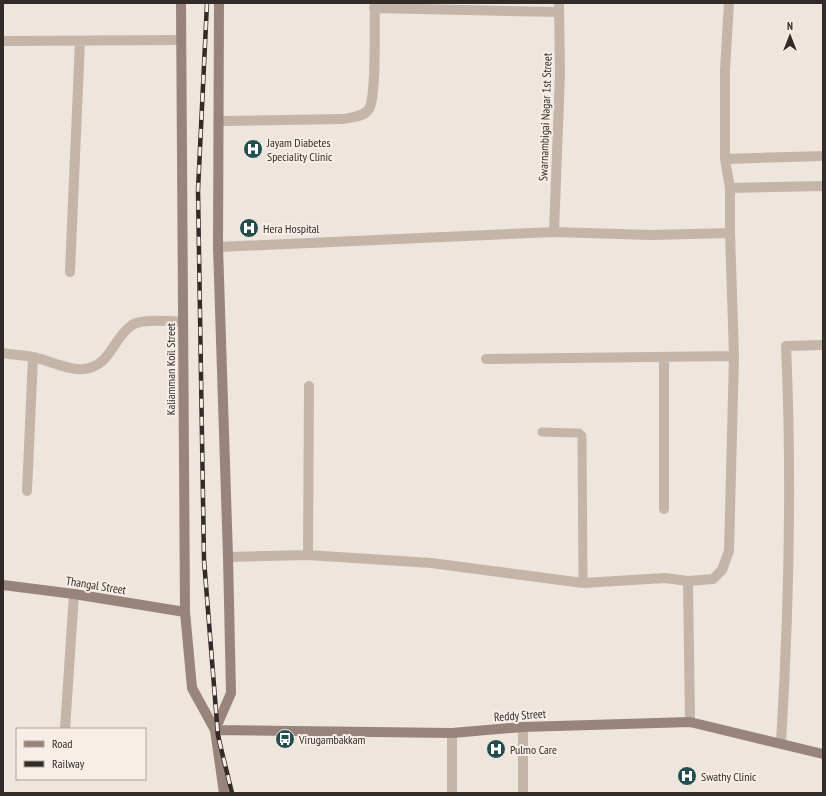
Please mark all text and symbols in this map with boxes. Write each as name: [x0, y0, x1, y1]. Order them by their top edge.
north arrow: [770, 16, 810, 56]
text: N: [787, 19, 793, 33]
street label: Swarnambigai Nagar 1st Street: [535, 52, 555, 181]
place label: Jayam Diabetes Speciality Clinic: [266, 135, 333, 164]
hospital icon: Jayam Diabetes Speciality Clinic: [242, 138, 264, 160]
hospital icon: Hera Hospital: [238, 217, 260, 239]
place label: Hera Hospital: [263, 221, 320, 236]
street label: Kaliamman Koil Street: [163, 322, 178, 415]
street label: Thangal Street: [65, 573, 128, 597]
street label: Reddy Street: [493, 706, 547, 724]
legend: [16, 728, 146, 780]
bus stop icon: Virugambakkam: [274, 728, 296, 750]
place label: Virugambakkam: [298, 732, 366, 747]
text: Road: [52, 736, 72, 751]
hospital icon: Pulmo Care: [485, 738, 507, 760]
place label: Pulmo Care: [510, 742, 557, 757]
text: Railway: [52, 756, 85, 771]
hospital icon: Swathy Clinic: [676, 765, 698, 787]
place label: Swathy Clinic: [701, 769, 757, 784]

